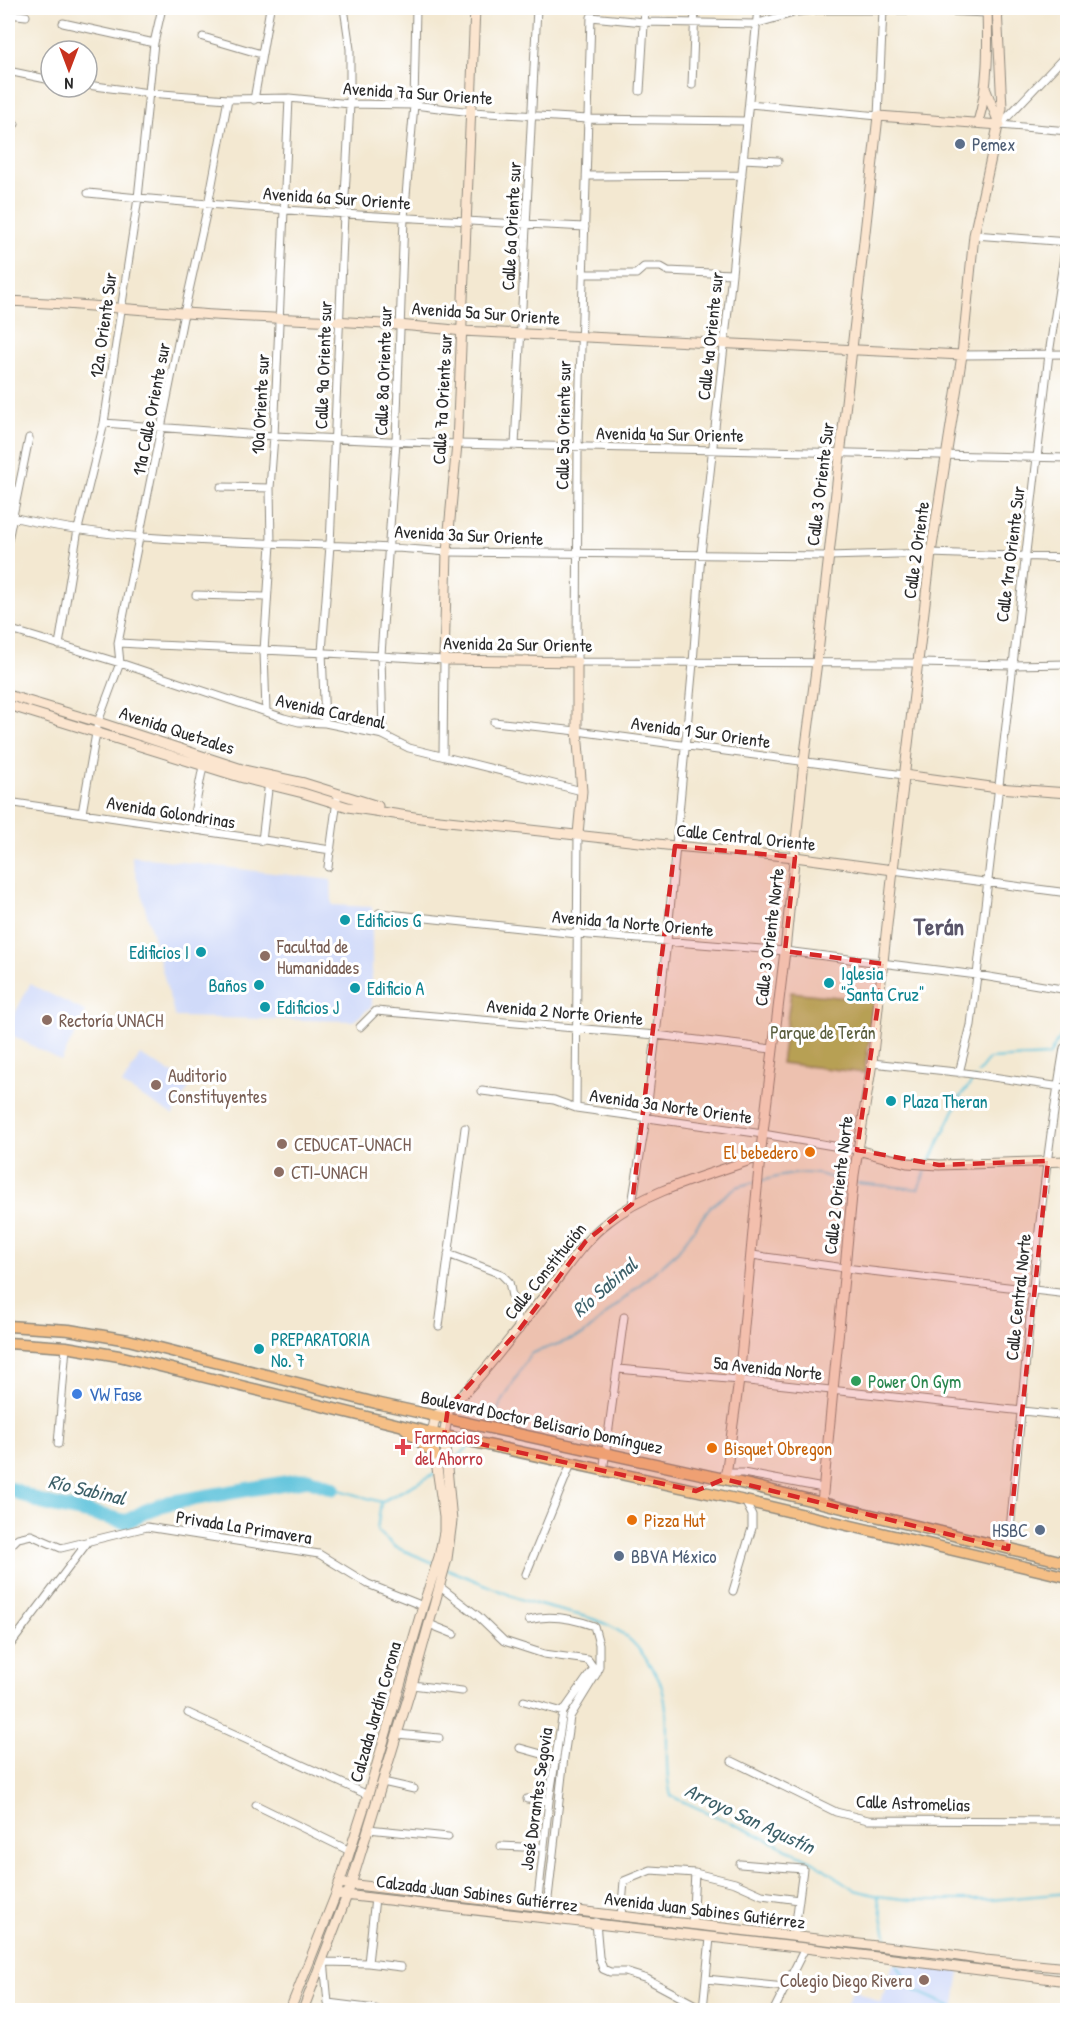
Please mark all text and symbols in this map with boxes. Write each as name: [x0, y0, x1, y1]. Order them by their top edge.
north arrow: [39, 39, 99, 99]
text: N: [64, 73, 73, 95]
street label: Avenida 7a Sur Oriente: [342, 75, 494, 111]
place label: Pemex: [972, 132, 1015, 157]
marker: Pemex: [953, 137, 967, 151]
street label: Calle 6a Oriente sur: [495, 161, 527, 291]
street label: Avenida 6a Sur Oriente: [262, 180, 412, 216]
street label: 12a. Oriente Sur: [83, 271, 123, 379]
street label: Calle 4a Oriente sur: [691, 271, 729, 401]
street label: Avenida 5a Sur Oriente: [411, 295, 561, 331]
street label: Calle 9a Oriente sur: [308, 300, 338, 430]
street label: Calle 8a Oriente sur: [368, 306, 398, 436]
street label: Calle 7a Oriente sur: [426, 333, 458, 465]
street label: 11a Calle Oriente sur: [126, 340, 176, 478]
street label: 10a Oriente sur: [245, 353, 275, 455]
street label: Calle 5a Oriente sur: [549, 360, 577, 490]
street label: Avenida 4a Sur Oriente: [596, 420, 744, 448]
street label: Calle 3 Oriente Sur: [800, 421, 840, 547]
street label: Calle 1ra Oriente Sur: [989, 485, 1031, 623]
street label: Calle 2 Oriente: [897, 500, 935, 600]
street label: Avenida 3a Sur Oriente: [394, 519, 544, 551]
street label: Avenida 2a Sur Oriente: [443, 630, 593, 658]
street label: Avenida Cardenal: [274, 687, 388, 735]
street label: Avenida Quetzales: [116, 700, 238, 760]
street label: Avenida 1 Sur Oriente: [630, 710, 772, 754]
street label: Avenida Golondrinas: [105, 790, 237, 835]
street label: Calle Central Oriente: [675, 817, 817, 857]
street label: Calle 3 Oriente Norte: [748, 866, 790, 1008]
street label: Avenida 1a Norte Oriente: [551, 903, 715, 943]
place label: Edificios G: [357, 908, 422, 933]
district label: Terán: [913, 910, 964, 942]
marker: Edificios G: [338, 913, 352, 927]
place label: Facultad de Humanidades: [276, 934, 359, 980]
place label: Edificios I: [129, 940, 189, 965]
marker: Edificios I: [194, 945, 208, 959]
marker: Facultad de Humanidades: [258, 949, 272, 963]
place label: Iglesia "Santa Cruz": [841, 961, 924, 1007]
place label: Baños: [208, 973, 247, 998]
place label: Edificio A: [367, 976, 425, 1001]
marker: Iglesia "Santa Cruz": [822, 976, 836, 990]
marker: Baños: [252, 978, 266, 992]
marker: Edificio A: [348, 981, 362, 995]
street label: Avenida 2 Norte Oriente: [486, 993, 644, 1031]
place label: Edificios J: [277, 995, 340, 1020]
marker: Edificios J: [258, 1000, 272, 1014]
place label: Rectoría UNACH: [59, 1008, 163, 1033]
marker: Rectoría UNACH: [40, 1013, 54, 1027]
park label: Parque de Terán: [770, 1020, 876, 1045]
place label: Auditorio Constituyentes: [168, 1063, 267, 1109]
marker: Auditorio Constituyentes: [149, 1078, 163, 1092]
street label: Avenida 3a Norte Oriente: [588, 1082, 754, 1130]
place label: Plaza Theran: [903, 1089, 988, 1114]
marker: Plaza Theran: [884, 1094, 898, 1108]
street label: Calle 2 Oriente Norte: [817, 1114, 859, 1256]
place label: CEDUCAT-UNACH: [294, 1132, 411, 1157]
marker: CEDUCAT-UNACH: [275, 1137, 289, 1151]
place label: El bebedero: [724, 1140, 798, 1165]
marker: El bebedero: [803, 1145, 817, 1159]
place label: CTI-UNACH: [291, 1160, 367, 1185]
marker: CTI-UNACH: [272, 1165, 286, 1179]
street label: Calle Constitución: [498, 1217, 592, 1325]
street label: Calle Central Norte: [999, 1232, 1037, 1362]
water label: Río Sabinal: [566, 1250, 644, 1323]
place label: PREPARATORIA No. 7: [271, 1327, 370, 1373]
marker: PREPARATORIA No. 7: [252, 1342, 266, 1356]
street label: 5a Avenida Norte: [712, 1350, 824, 1386]
place label: Power On Gym: [868, 1369, 961, 1394]
marker: Power On Gym: [849, 1374, 863, 1388]
place label: VW Fase: [89, 1382, 142, 1407]
street label: Boulevard Doctor Belisario Domínguez: [419, 1384, 666, 1460]
marker: VW Fase: [70, 1387, 84, 1401]
place label: Farmacias del Ahorro: [414, 1425, 483, 1471]
place label: Bisquet Obregon: [724, 1436, 832, 1461]
marker: Farmacias del Ahorro: [396, 1440, 410, 1454]
marker: Bisquet Obregon: [705, 1441, 719, 1455]
water label: Río Sabinal: [46, 1467, 130, 1511]
street label: Privada La Primavera: [174, 1504, 314, 1550]
place label: Pizza Hut: [644, 1508, 706, 1533]
marker: Pizza Hut: [625, 1513, 639, 1527]
place label: HSBC: [992, 1518, 1028, 1543]
marker: HSBC: [1033, 1523, 1047, 1537]
place label: BBVA México: [631, 1544, 717, 1569]
marker: BBVA México: [612, 1549, 626, 1563]
street label: Calzada Jardín Corona: [343, 1639, 407, 1785]
street label: José Dorantes Segovia: [514, 1726, 558, 1872]
water label: Arroyo San Agustín: [681, 1776, 821, 1862]
street label: Calle Astromelias: [855, 1789, 971, 1817]
street label: Calzada Juan Sabines Gutiérrez: [375, 1868, 580, 1918]
street label: Avenida Juan Sabines Gutiérrez: [603, 1885, 807, 1935]
place label: Colegio Diego Rivera: [780, 1968, 912, 1993]
marker: Colegio Diego Rivera: [917, 1973, 931, 1987]

